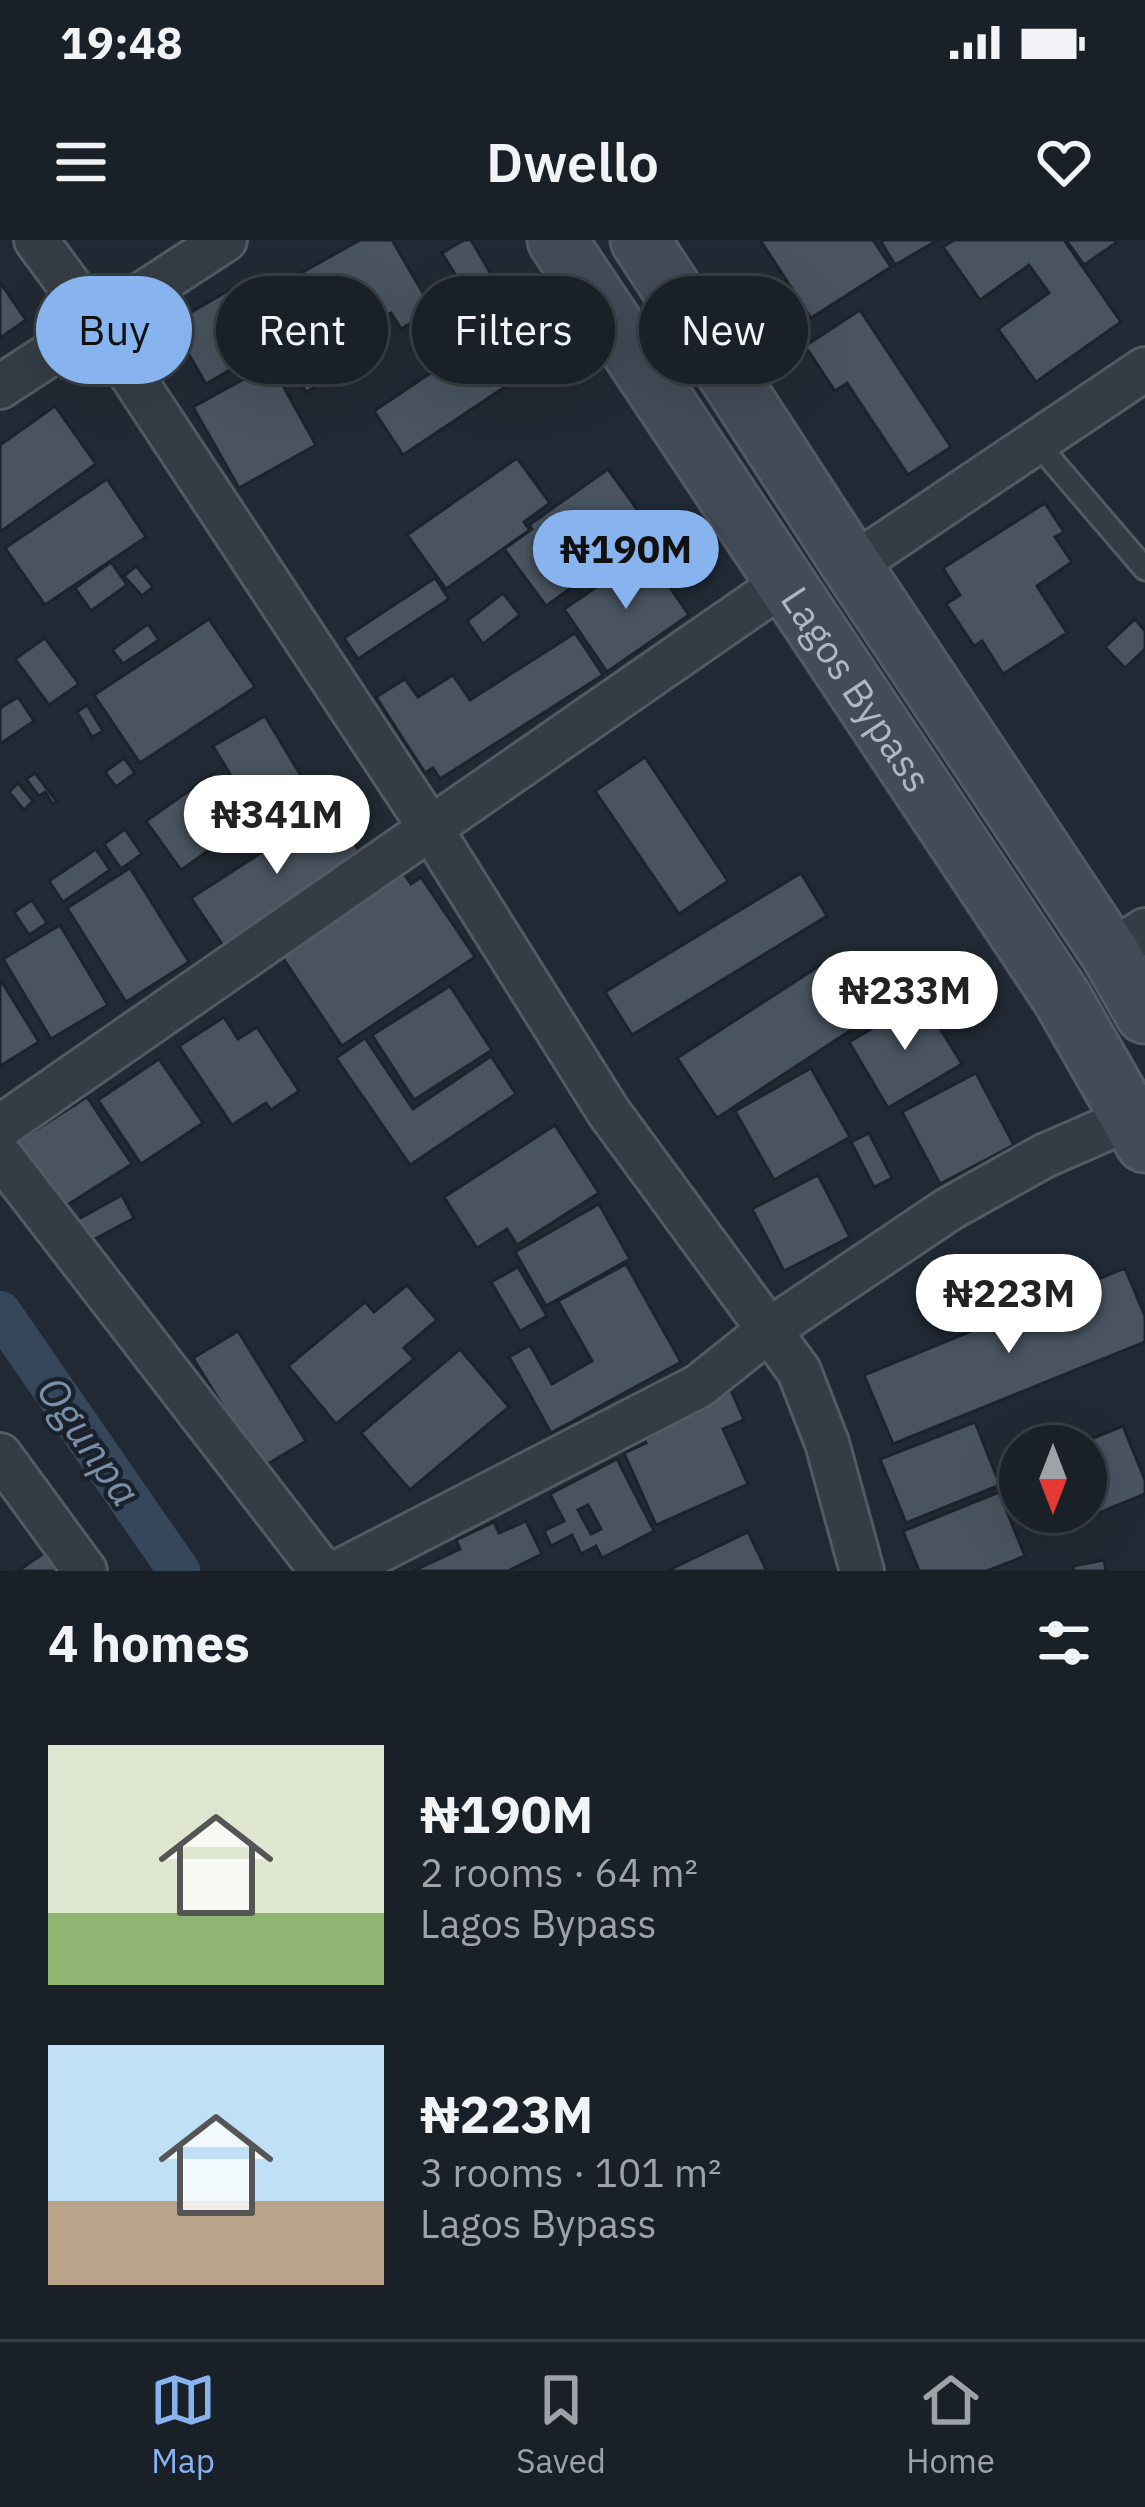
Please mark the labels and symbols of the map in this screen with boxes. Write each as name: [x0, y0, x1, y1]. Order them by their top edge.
pin: ₦190M: [542, 510, 710, 612]
street label: Lagos Bypass: [770, 577, 944, 802]
pin: ₦341M: [193, 775, 361, 877]
pin: ₦233M: [821, 951, 989, 1053]
pin: ₦223M: [925, 1254, 1093, 1356]
water label: Ogunpa: [25, 1365, 154, 1516]
north arrow: [999, 1425, 1107, 1533]

